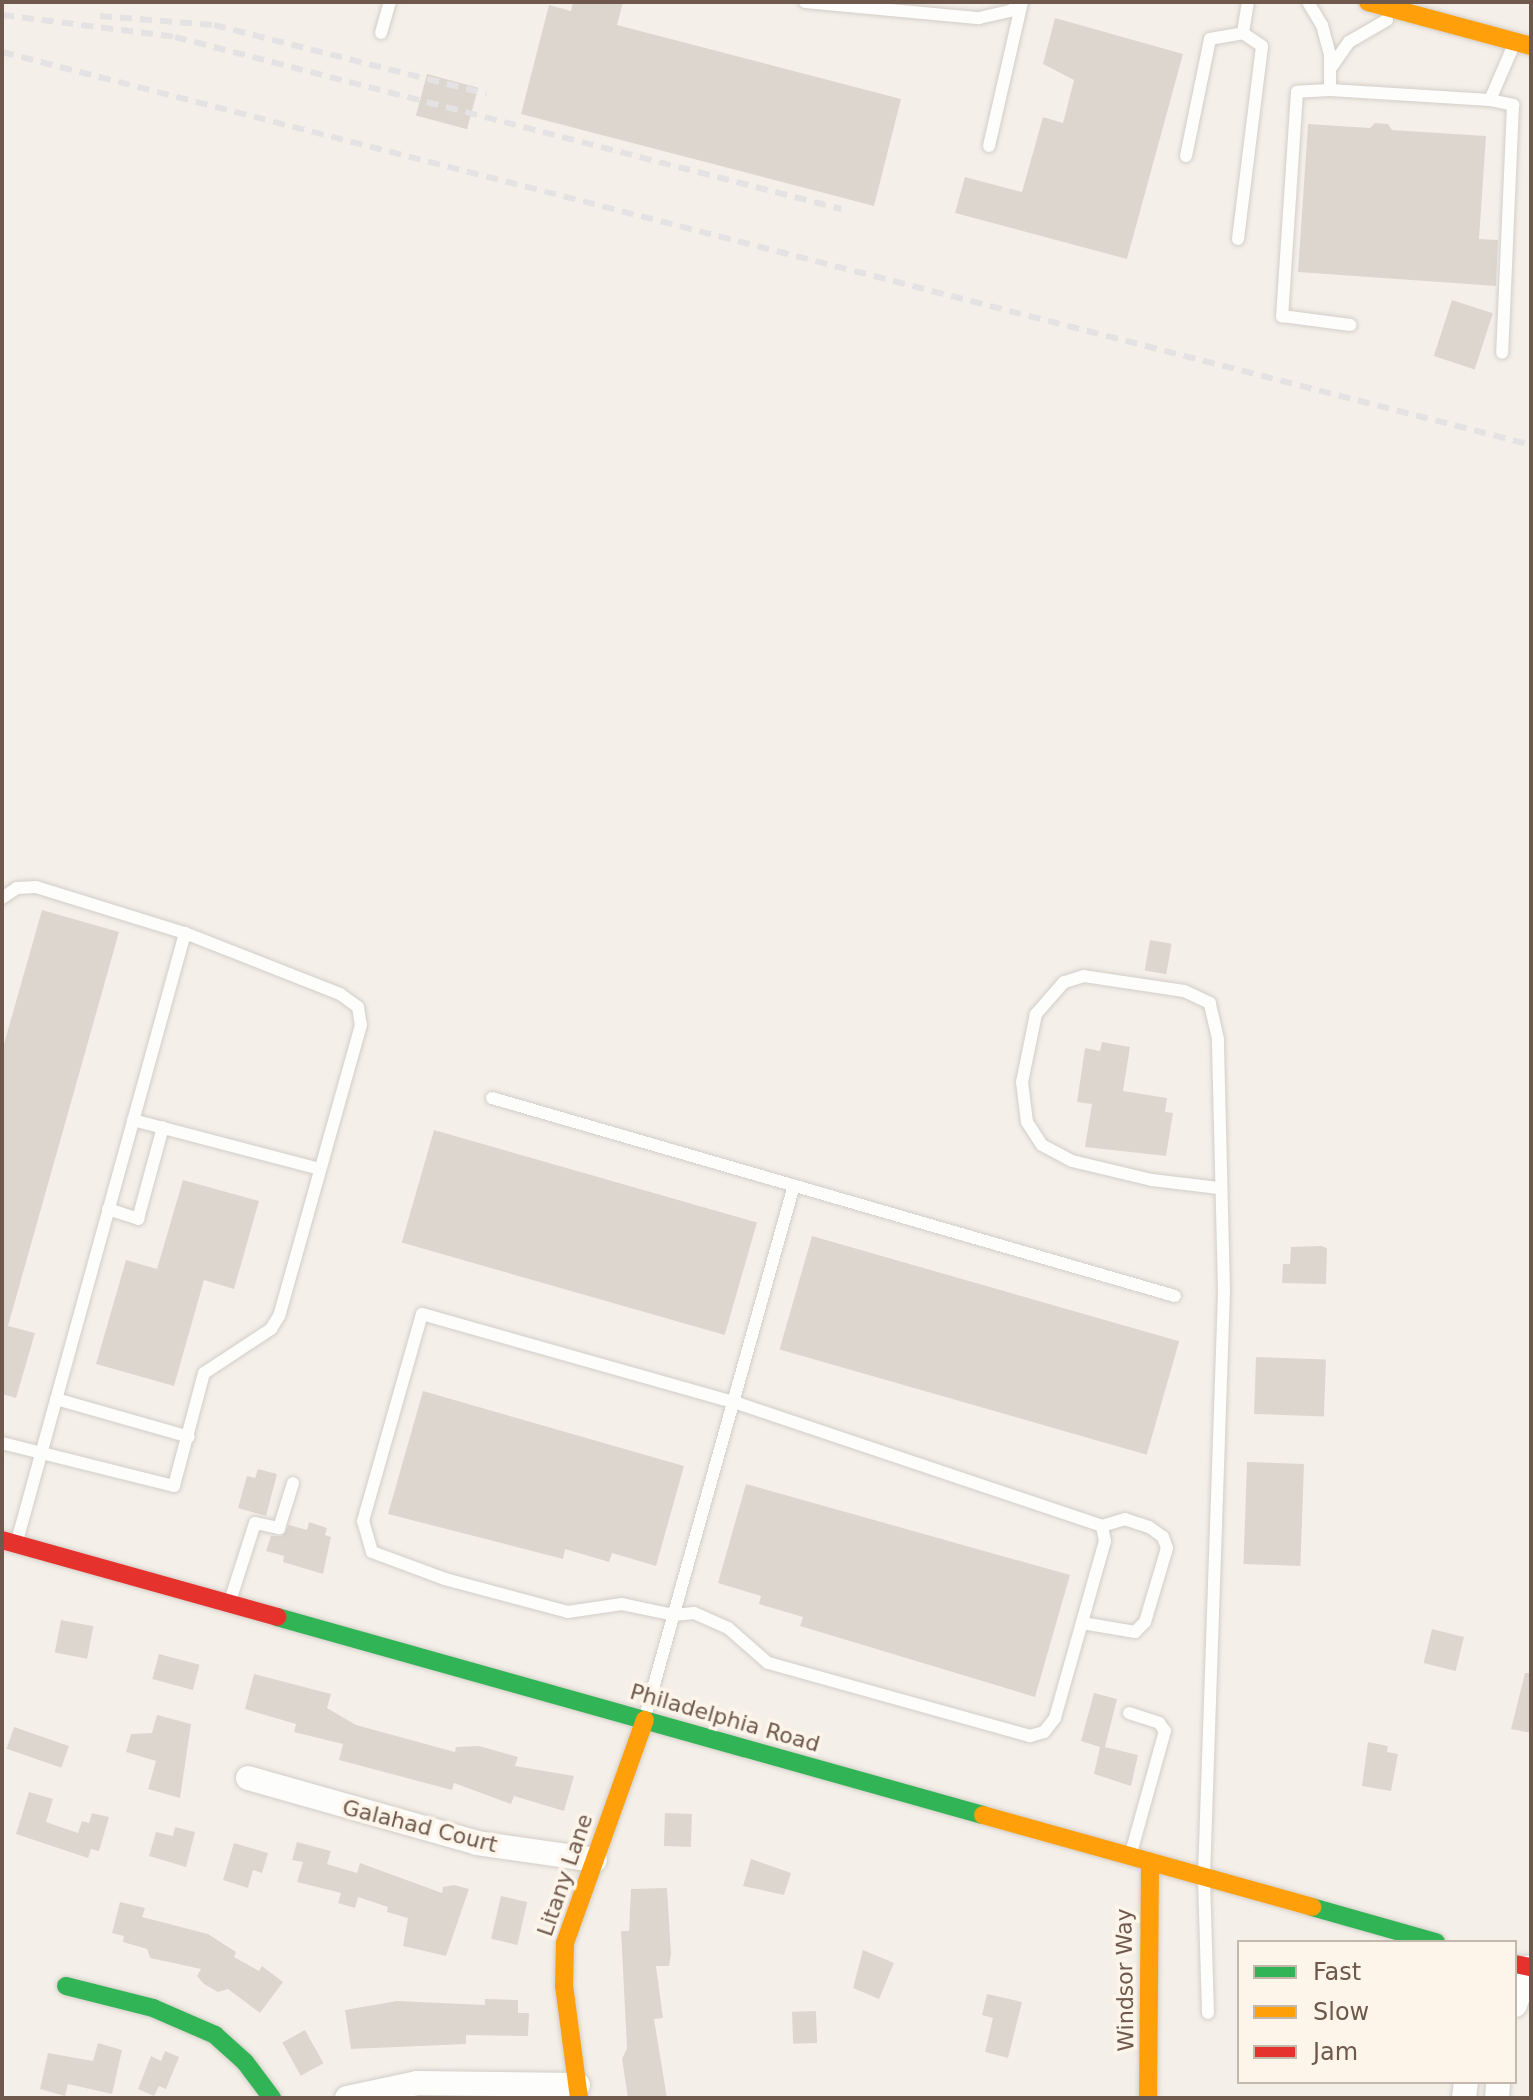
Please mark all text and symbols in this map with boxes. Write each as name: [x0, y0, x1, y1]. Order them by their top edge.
street label: Philadelphia Road: [627, 1678, 823, 1758]
street label: Galahad Court: [340, 1794, 500, 1858]
street label: Litany Lane: [532, 1810, 598, 1940]
street label: Windsor Way: [1111, 1908, 1139, 2052]
legend: [1237, 1940, 1517, 2084]
text: Fast: [1313, 1958, 1361, 1986]
text: Slow: [1313, 1998, 1369, 2026]
text: Jam: [1313, 2038, 1358, 2066]

